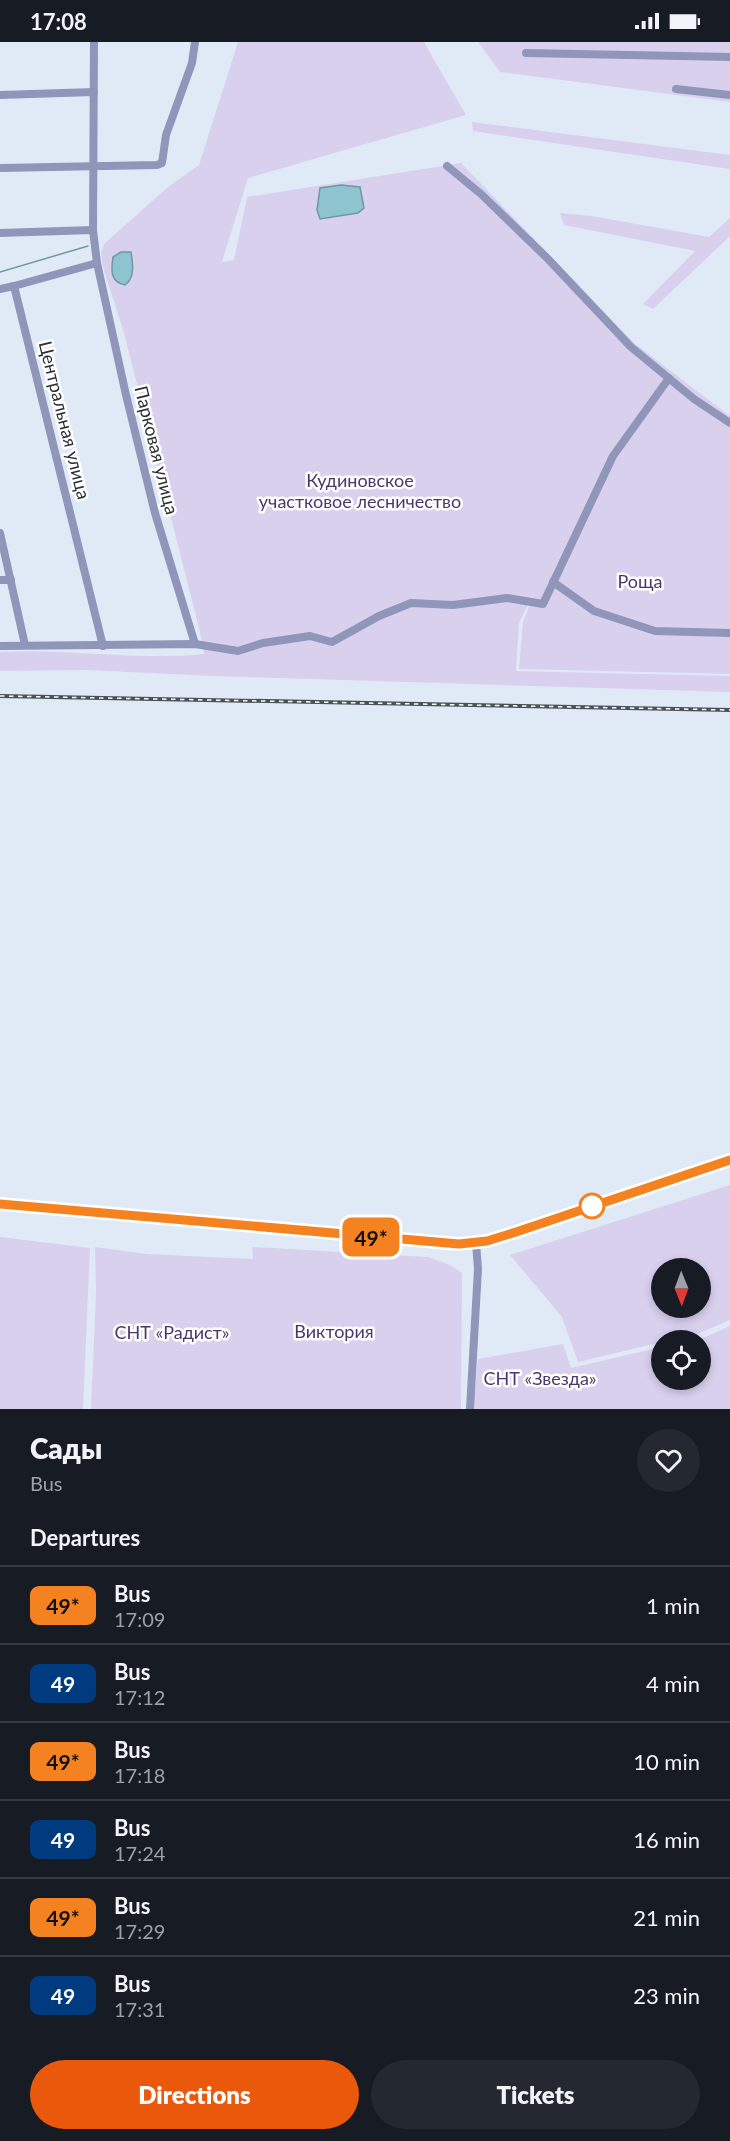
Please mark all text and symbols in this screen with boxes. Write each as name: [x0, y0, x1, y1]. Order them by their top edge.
text: 17:08: [30, 8, 87, 35]
street label: Центральная улица: [35, 339, 95, 501]
street label: Парковая улица: [130, 383, 184, 517]
park label: Кудиновское участковое лесничество: [259, 469, 461, 512]
park label: Роща: [617, 570, 663, 592]
unlabelled marker: [579, 1193, 605, 1219]
line badge: 49*: [336, 1218, 406, 1256]
text: 49*: [354, 1225, 388, 1250]
north arrow: [651, 1258, 711, 1318]
map controls: [651, 1258, 711, 1390]
park label: Виктория: [294, 1320, 374, 1342]
park label: СНТ «Радист»: [114, 1321, 230, 1343]
button: locate: [651, 1330, 711, 1390]
park label: СНТ «Звезда»: [483, 1367, 597, 1389]
button: heart: [637, 1429, 700, 1492]
text: Сады: [30, 1431, 102, 1465]
text: Bus: [30, 1471, 63, 1495]
text: Departures: [30, 1524, 140, 1551]
text: Bus: [114, 1580, 150, 1607]
text: 1 min: [646, 1592, 700, 1619]
text: 49*: [46, 1593, 80, 1618]
text: 17:09: [114, 1607, 165, 1631]
text: Bus: [114, 1658, 150, 1685]
text: 4 min: [646, 1670, 700, 1697]
text: 49: [51, 1671, 75, 1696]
text: 17:12: [114, 1685, 165, 1709]
text: Bus: [114, 1736, 150, 1763]
text: 10 min: [633, 1748, 700, 1775]
text: 49*: [46, 1749, 80, 1774]
text: 17:18: [114, 1763, 165, 1787]
text: Bus: [114, 1814, 150, 1841]
text: 16 min: [633, 1826, 700, 1853]
text: 49: [51, 1827, 75, 1852]
text: 17:24: [114, 1841, 165, 1865]
text: Bus: [114, 1892, 150, 1919]
text: 21 min: [633, 1904, 700, 1931]
text: 49*: [46, 1905, 80, 1930]
text: 17:29: [114, 1919, 165, 1943]
text: Bus: [114, 1970, 150, 1997]
text: 23 min: [633, 1982, 700, 2009]
text: 49: [51, 1983, 75, 2008]
text: 17:31: [114, 1997, 165, 2021]
button: Directions: [30, 2060, 359, 2129]
button: Tickets: [371, 2060, 700, 2129]

